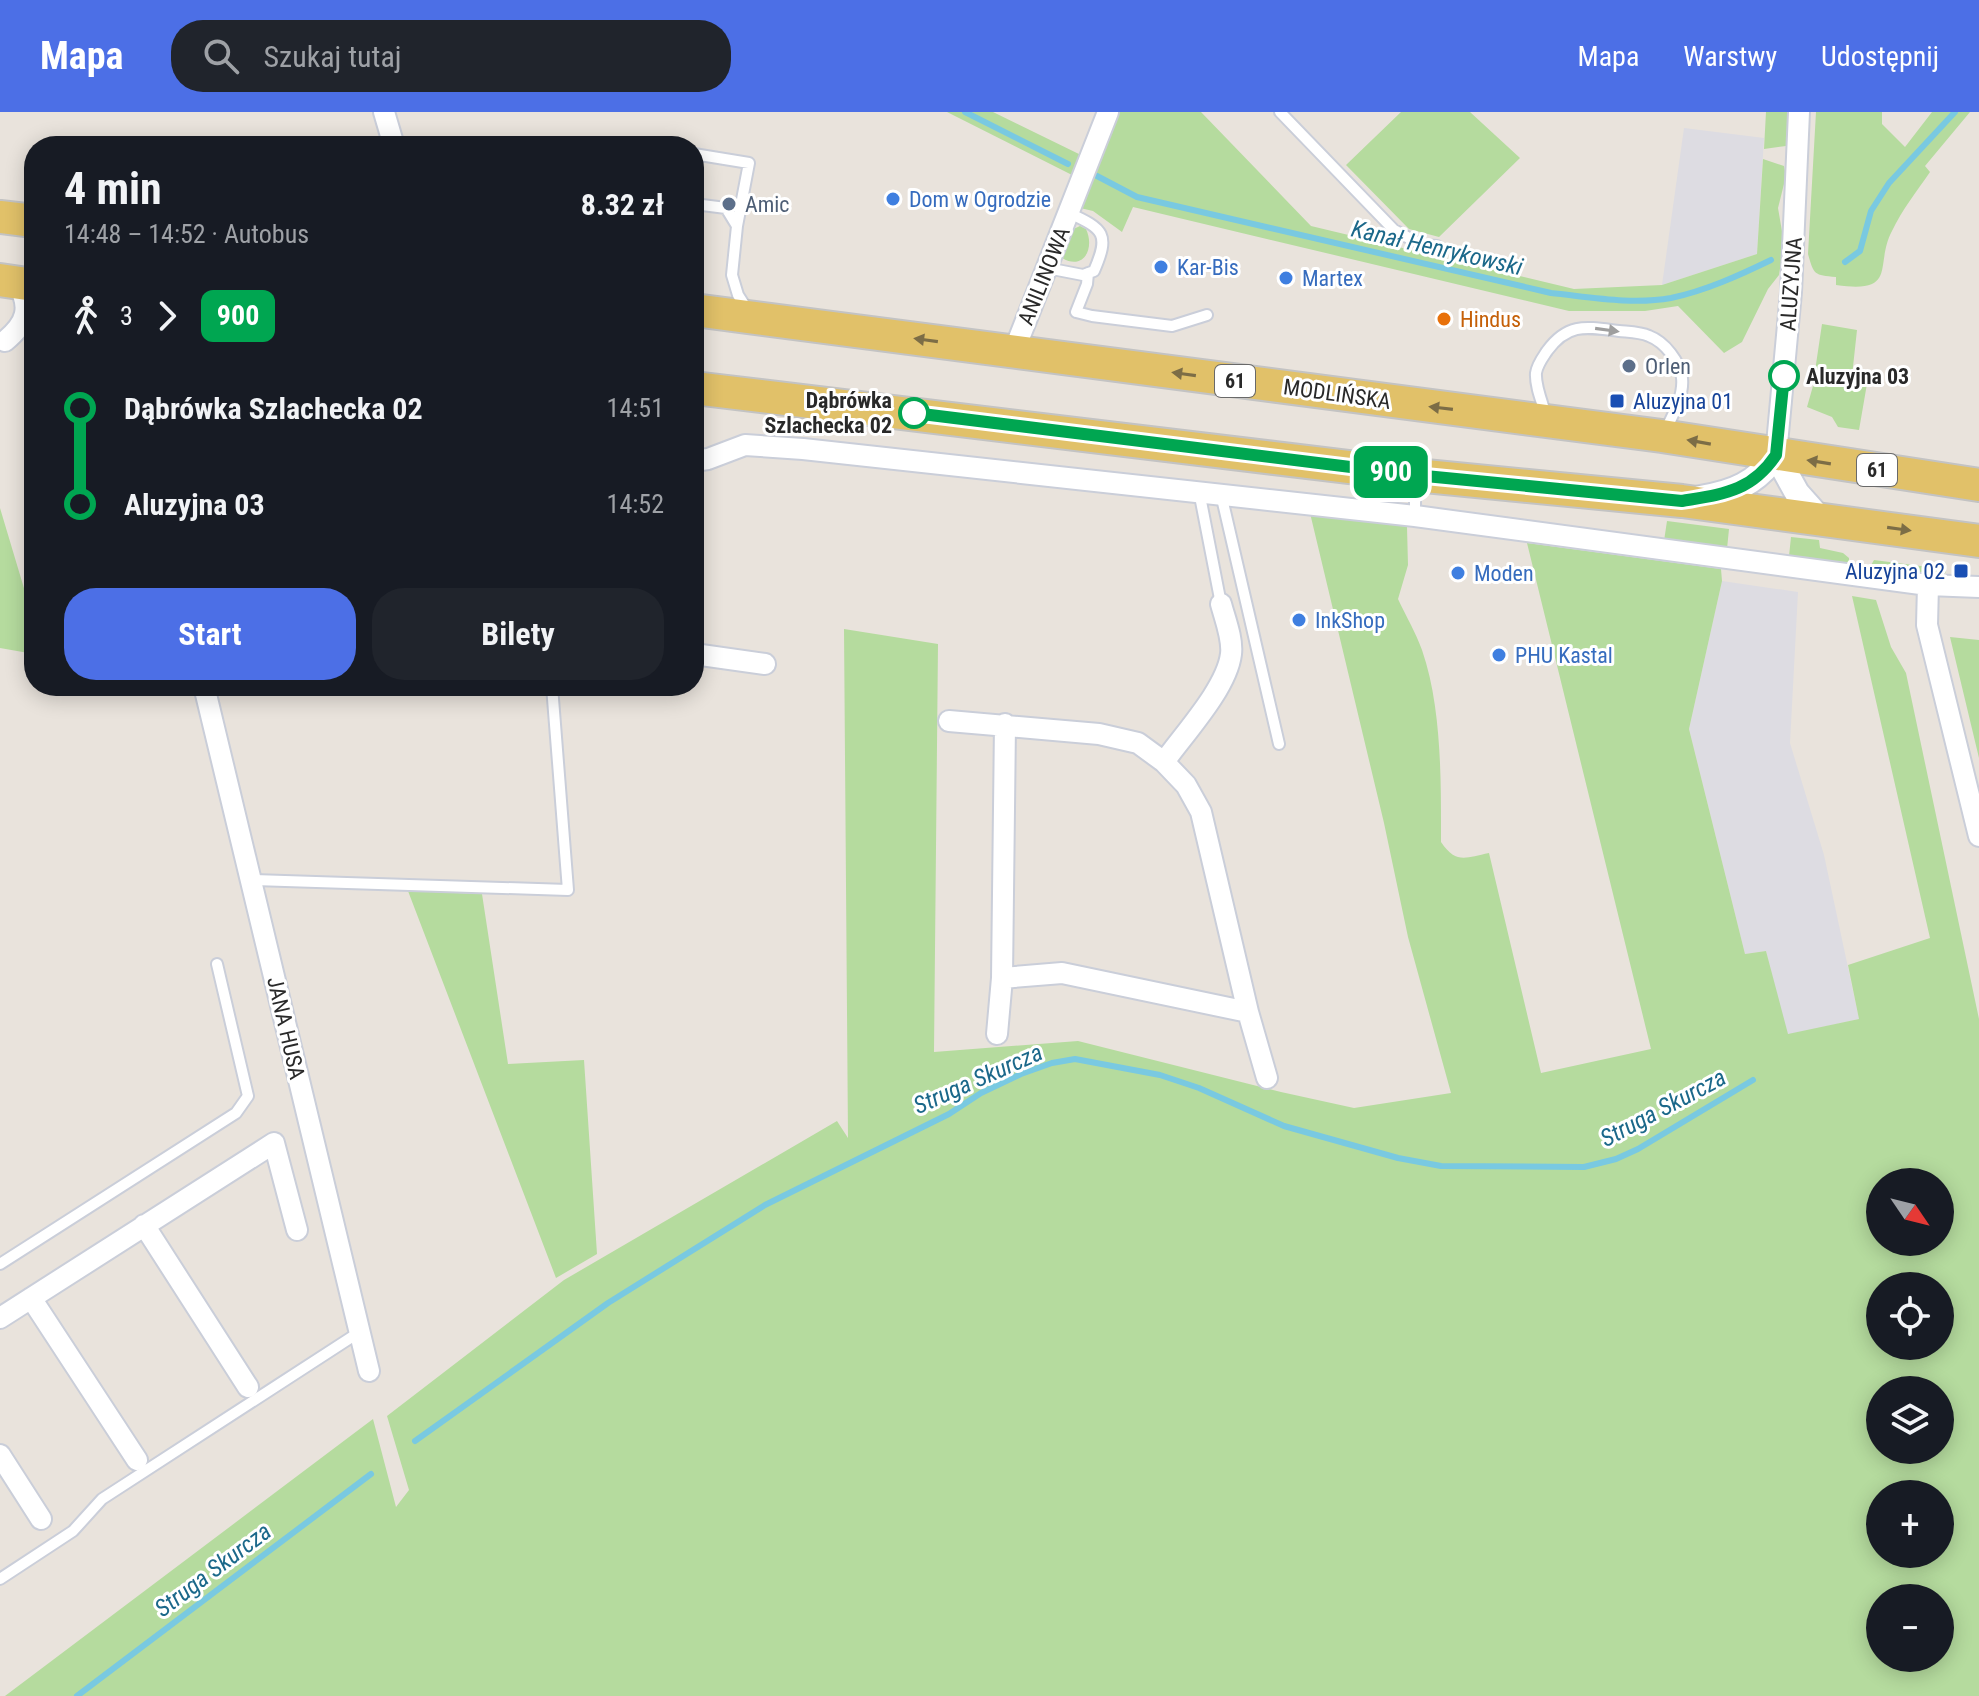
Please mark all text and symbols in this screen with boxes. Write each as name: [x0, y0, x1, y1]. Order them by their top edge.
search box: [171, 20, 731, 92]
text: Mapa: [40, 34, 123, 78]
icon: search: [199, 34, 243, 78]
text: Szukaj tutaj: [263, 39, 402, 74]
text: Mapa: [1578, 40, 1639, 73]
text: Warstwy: [1683, 40, 1777, 73]
text: Udostępnij: [1821, 40, 1939, 73]
text: 4 min: [64, 163, 162, 215]
text: 8.32 zł: [581, 187, 664, 222]
place label: Dom w Ogrodzie: [909, 187, 1051, 212]
marker: Dom w Ogrodzie: [884, 190, 902, 208]
place label: Amic: [745, 192, 789, 217]
marker: Amic: [720, 195, 738, 213]
water label: Kanał Henrykowski: [1349, 215, 1526, 281]
text: 14:48 – 14:52 · Autobus: [64, 219, 309, 249]
street label: ANILINOWA: [1013, 223, 1075, 329]
street label: ALUZYJNA: [1775, 236, 1807, 332]
place label: Kar-Bis: [1177, 255, 1239, 280]
marker: Kar-Bis: [1152, 258, 1170, 276]
place label: Martex: [1302, 266, 1363, 291]
marker: Martex: [1277, 269, 1295, 287]
icon: walk: [64, 294, 108, 338]
icon: forward: [145, 294, 189, 338]
text: 900: [217, 299, 259, 332]
text: 3: [120, 301, 133, 331]
place label: Hindus: [1460, 307, 1521, 332]
marker: Hindus: [1435, 310, 1453, 328]
one-way arrow: [1595, 323, 1620, 336]
one-way arrow: [913, 333, 938, 346]
place label: Orlen: [1645, 354, 1691, 379]
marker: Orlen: [1620, 357, 1638, 375]
marker: Aluzyjna 03: [1769, 361, 1799, 391]
place label: Aluzyjna 03: [1806, 364, 1909, 389]
road number: 61: [1215, 365, 1255, 397]
one-way arrow: [1171, 367, 1196, 380]
street label: MODLIŃSKA: [1282, 374, 1393, 414]
place label: Dąbrówka Szlachecka 02: [764, 388, 892, 438]
place label: Aluzyjna 01: [1633, 389, 1733, 414]
text: Dąbrówka Szlachecka 02: [124, 391, 423, 426]
marker: Aluzyjna 01: [1608, 392, 1626, 410]
text: 14:51: [607, 393, 664, 423]
marker: Dąbrówka Szlachecka 02: [899, 398, 929, 428]
one-way arrow: [1428, 402, 1453, 415]
one-way arrow: [1686, 436, 1711, 448]
line badge: 900: [1345, 446, 1437, 498]
road number: 61: [1857, 454, 1897, 486]
text: 900: [1370, 455, 1412, 488]
one-way arrow: [1806, 455, 1831, 468]
text: Aluzyjna 03: [124, 487, 265, 522]
text: 14:52: [607, 489, 664, 519]
one-way arrow: [1887, 523, 1912, 536]
place label: Aluzyjna 02: [1845, 559, 1945, 584]
place label: Moden: [1474, 561, 1534, 586]
marker: Aluzyjna 02: [1952, 562, 1970, 580]
marker: Moden: [1449, 564, 1467, 582]
button: Start: [64, 588, 356, 680]
button: Bilety: [372, 588, 664, 680]
place label: InkShop: [1315, 608, 1385, 633]
marker: InkShop: [1290, 611, 1308, 629]
place label: PHU Kastal: [1515, 643, 1613, 668]
marker: PHU Kastal: [1490, 646, 1508, 664]
street label: JANA HUSA: [262, 974, 310, 1082]
water label: Struga Skurcza: [909, 1038, 1047, 1120]
water label: Struga Skurcza: [1595, 1063, 1731, 1153]
north arrow: [1866, 1168, 1954, 1256]
map controls: [1866, 1168, 1954, 1672]
button: locate: [1866, 1272, 1954, 1360]
button: layers: [1866, 1376, 1954, 1464]
button: +: [1866, 1480, 1954, 1568]
water label: Struga Skurcza: [149, 1517, 277, 1623]
button: −: [1866, 1584, 1954, 1672]

